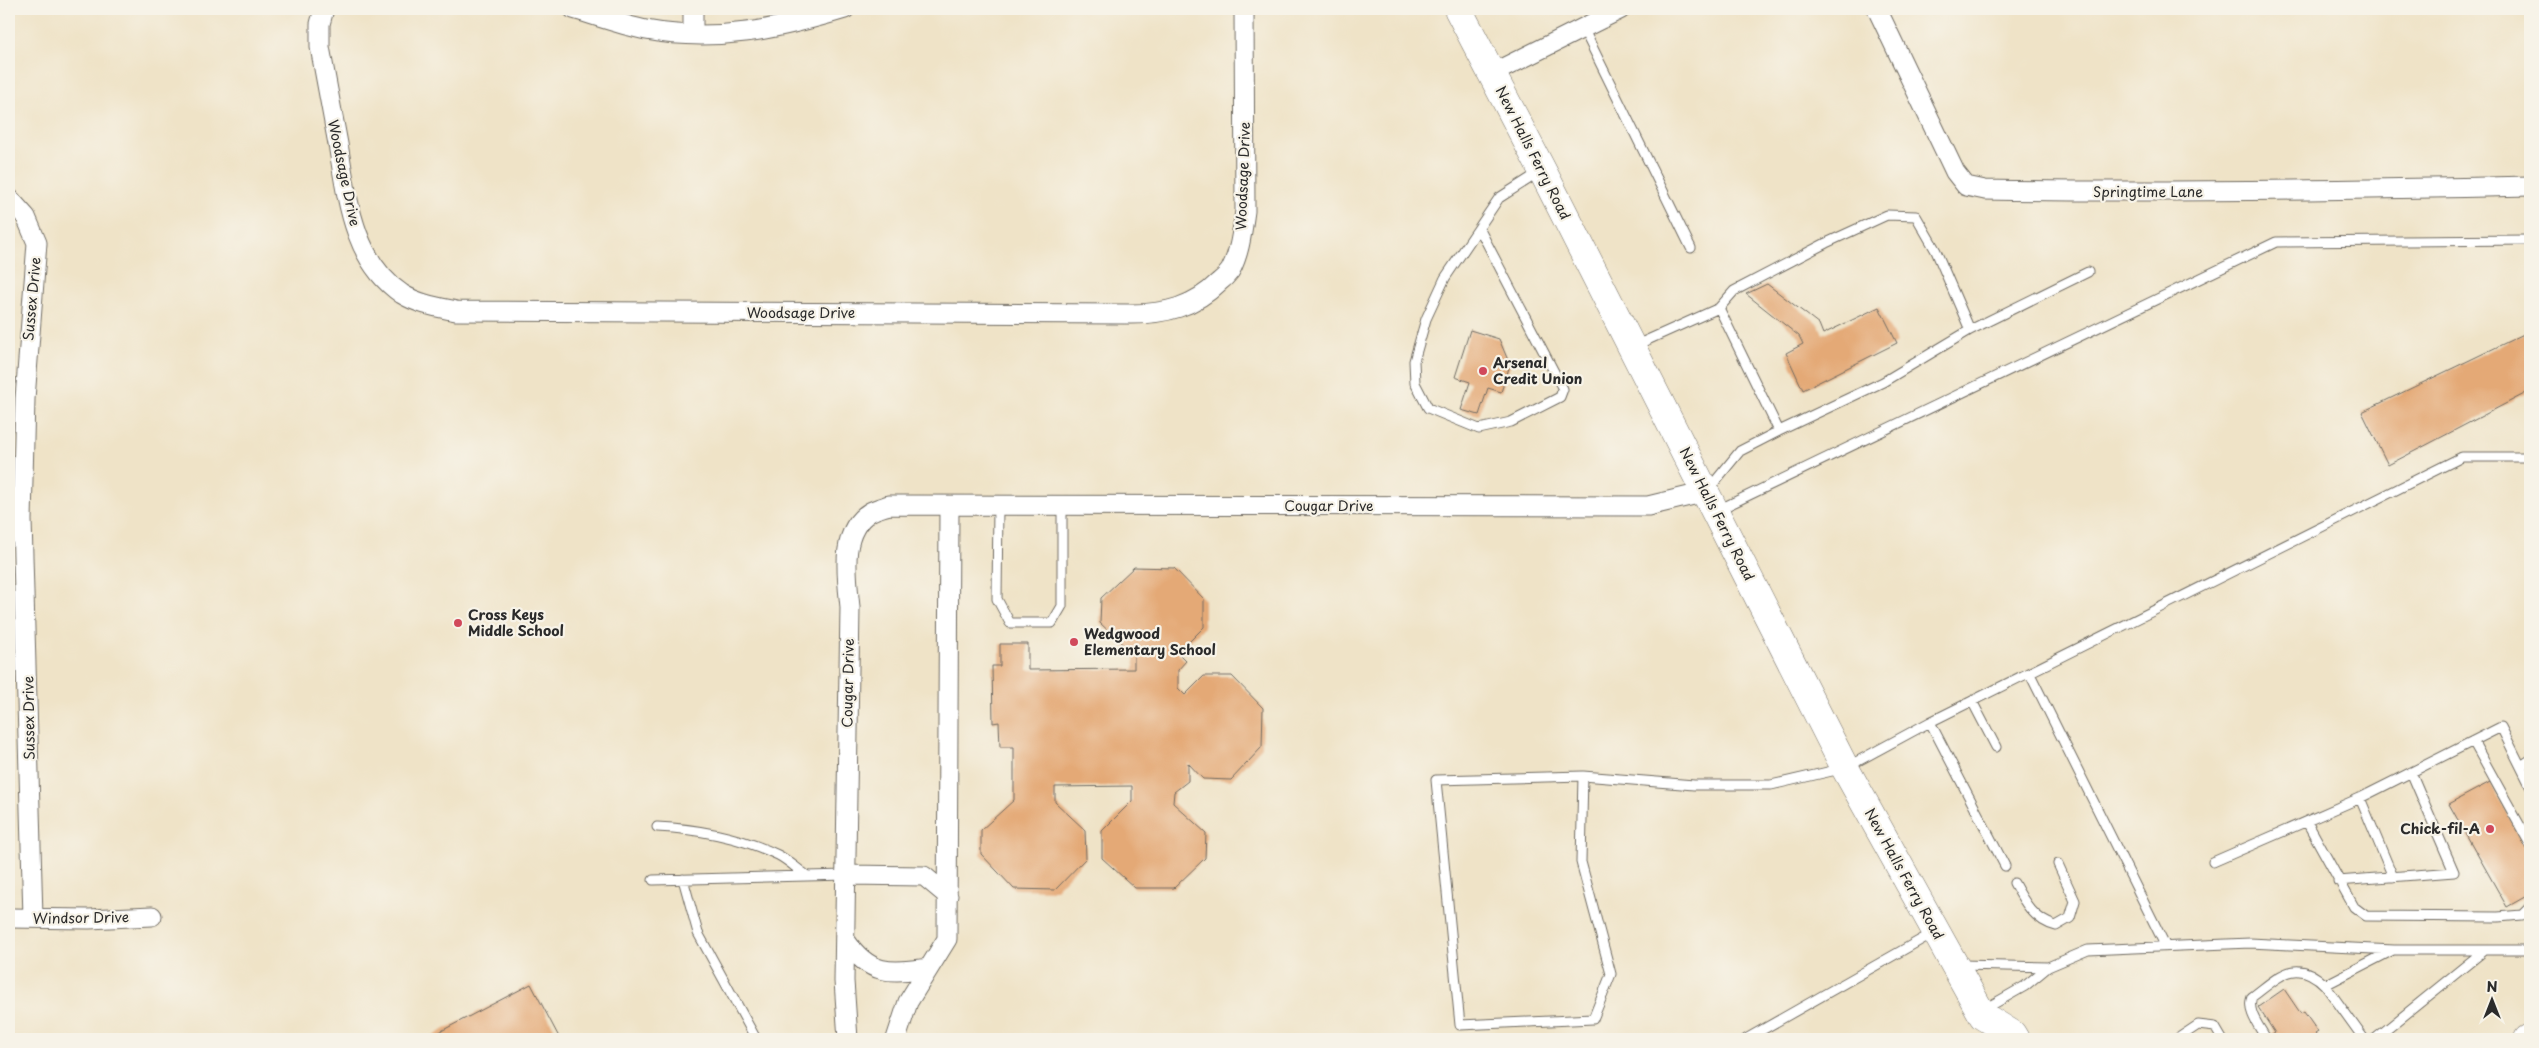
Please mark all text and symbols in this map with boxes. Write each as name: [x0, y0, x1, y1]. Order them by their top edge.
street label: New Halls Ferry Road: [1491, 82, 1576, 223]
street label: Woodsage Drive: [323, 118, 366, 228]
street label: Woodsage Drive: [1230, 121, 1255, 231]
street label: Springtime Lane: [2093, 181, 2203, 202]
street label: Sussex Drive: [17, 256, 46, 342]
street label: Woodsage Drive: [747, 302, 855, 323]
place label: Arsenal Credit Union: [1493, 352, 1582, 389]
marker: Arsenal Credit Union: [1477, 365, 1489, 377]
street label: New Halls Ferry Road: [1675, 443, 1760, 584]
street label: Cougar Drive: [1284, 495, 1374, 516]
place label: Cross Keys Middle School: [468, 604, 564, 641]
marker: Cross Keys Middle School: [452, 617, 464, 629]
place label: Wedgwood Elementary School: [1084, 623, 1216, 660]
marker: Wedgwood Elementary School: [1068, 636, 1080, 648]
street label: Cougar Drive: [836, 638, 859, 728]
street label: Sussex Drive: [17, 676, 40, 760]
street label: New Halls Ferry Road: [1860, 804, 1949, 943]
place label: Chick-fil-A: [2400, 818, 2480, 839]
marker: Chick-fil-A: [2484, 823, 2496, 835]
street label: Windsor Drive: [33, 906, 129, 929]
north arrow: [2466, 976, 2516, 1026]
text: N: [2486, 976, 2498, 997]

